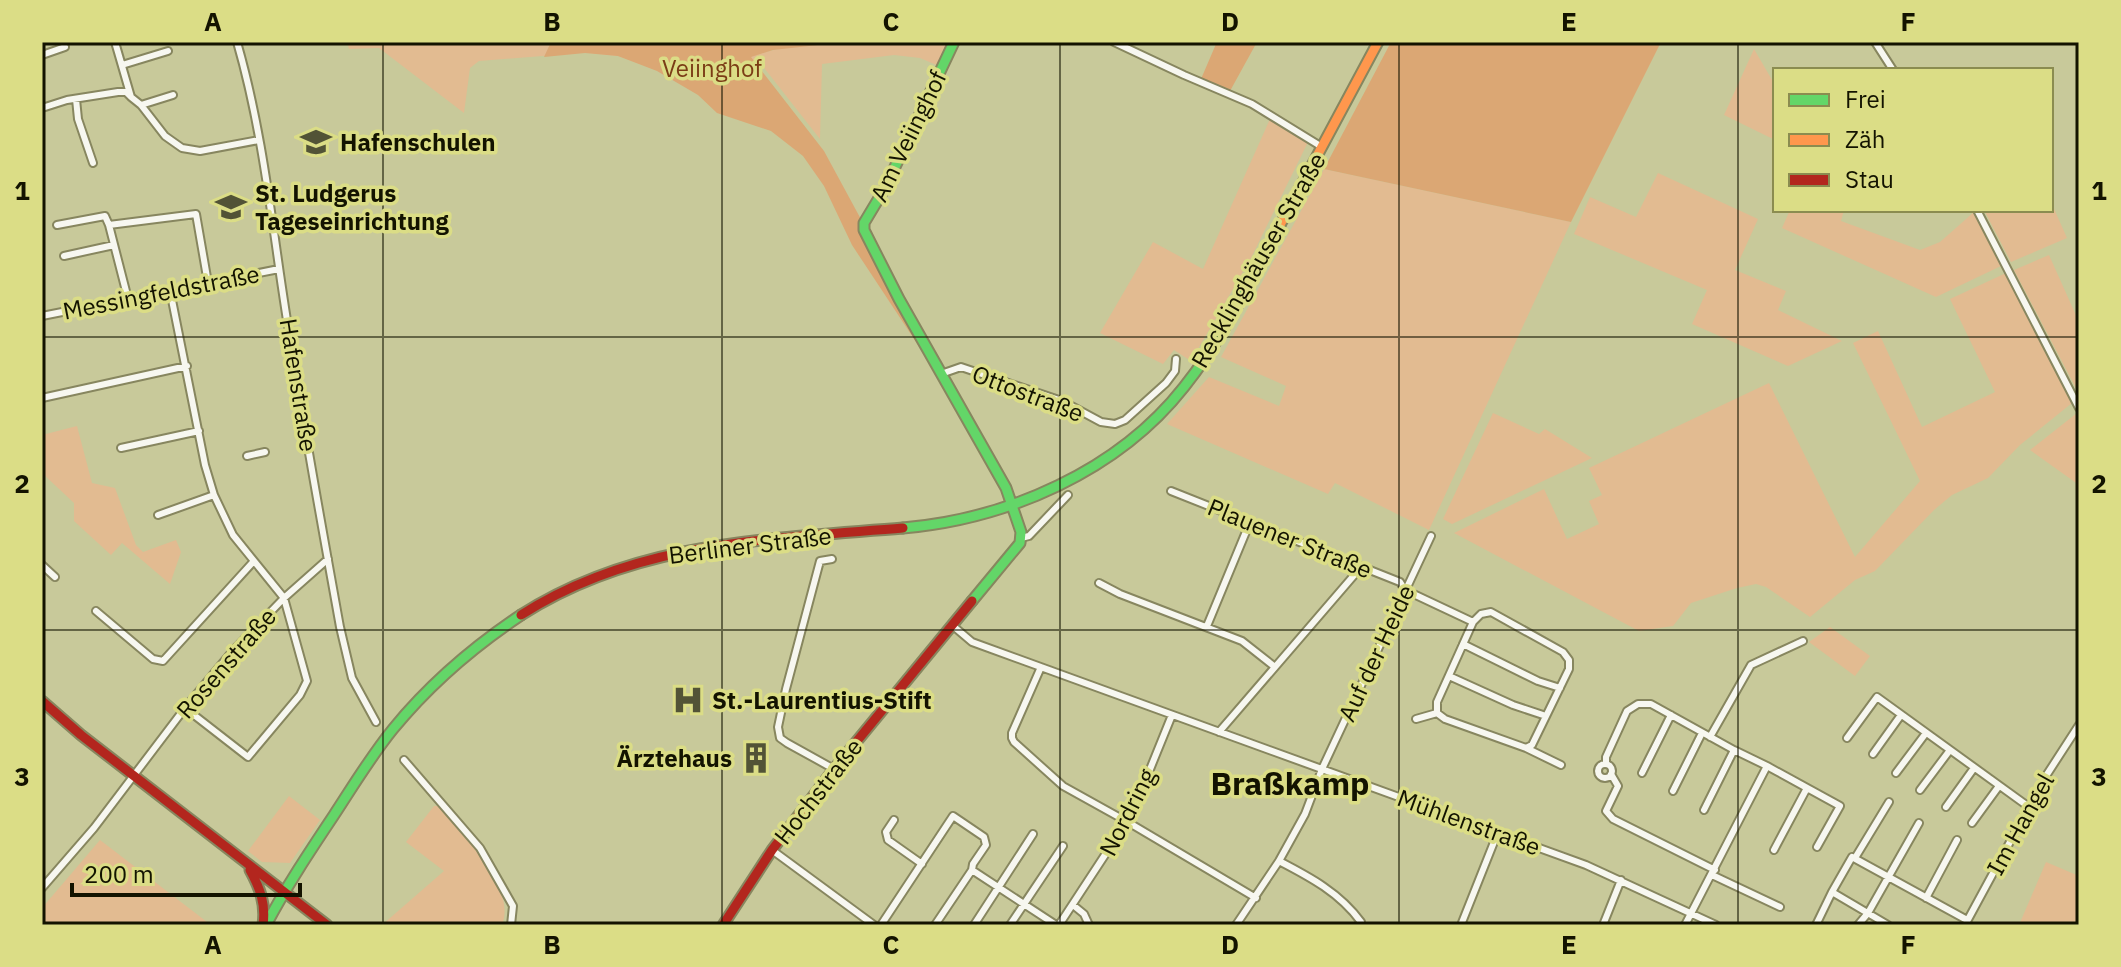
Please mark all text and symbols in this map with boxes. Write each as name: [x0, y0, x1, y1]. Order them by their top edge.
text: A: [204, 4, 222, 38]
text: B: [543, 4, 561, 38]
text: C: [883, 4, 900, 38]
text: D: [1221, 4, 1239, 38]
text: E: [1561, 4, 1577, 38]
text: F: [1900, 4, 1916, 38]
park label: Veiinghof: [662, 52, 762, 84]
street label: Am Veiinghof: [862, 65, 954, 207]
legend: [1773, 68, 2053, 212]
text: Frei: [1845, 83, 1886, 115]
text: Zäh: [1845, 123, 1885, 155]
school or university icon: Hafenschulen: [299, 125, 333, 159]
place label: Hafenschulen: [340, 126, 496, 158]
street label: Recklinghäuser Straße: [1183, 147, 1333, 373]
text: Stau: [1845, 163, 1894, 195]
text: 1: [14, 173, 30, 207]
text: 1: [2091, 173, 2107, 207]
place label: St. Ludgerus Tageseinrichtung: [255, 177, 449, 237]
school or university icon: St. Ludgerus Tageseinrichtung: [214, 190, 248, 224]
street label: Messingfeldstraße: [60, 257, 262, 327]
street label: Hafenstraße: [273, 316, 325, 454]
street label: Ottostraße: [968, 357, 1088, 429]
text: 2: [14, 466, 30, 500]
text: 2: [2091, 466, 2107, 500]
street label: Plauener Straße: [1203, 490, 1377, 586]
street label: Berliner Straße: [667, 519, 833, 571]
street label: Auf der Heide: [1330, 580, 1422, 726]
street label: Rosenstraße: [169, 601, 283, 725]
hospital icon: St.-Laurentius-Stift: [671, 683, 705, 717]
place label: St.-Laurentius-Stift: [712, 684, 932, 716]
street label: Hochstraße: [767, 731, 869, 851]
building icon: Ärztehaus: [739, 741, 773, 775]
place label: Ärztehaus: [616, 742, 732, 774]
text: 3: [14, 759, 30, 793]
text: 3: [2091, 759, 2107, 793]
district label: Braßkamp: [1211, 762, 1369, 804]
street label: Nordring: [1091, 763, 1163, 861]
street label: Im Hangel: [1979, 767, 2061, 881]
street label: Mühlenstraße: [1393, 781, 1545, 863]
scale bar: [72, 847, 300, 897]
text: 200 m: [84, 858, 154, 890]
text: A: [204, 927, 222, 961]
text: B: [543, 927, 561, 961]
text: C: [883, 927, 900, 961]
text: D: [1221, 927, 1239, 961]
text: E: [1561, 927, 1577, 961]
text: F: [1900, 927, 1916, 961]

